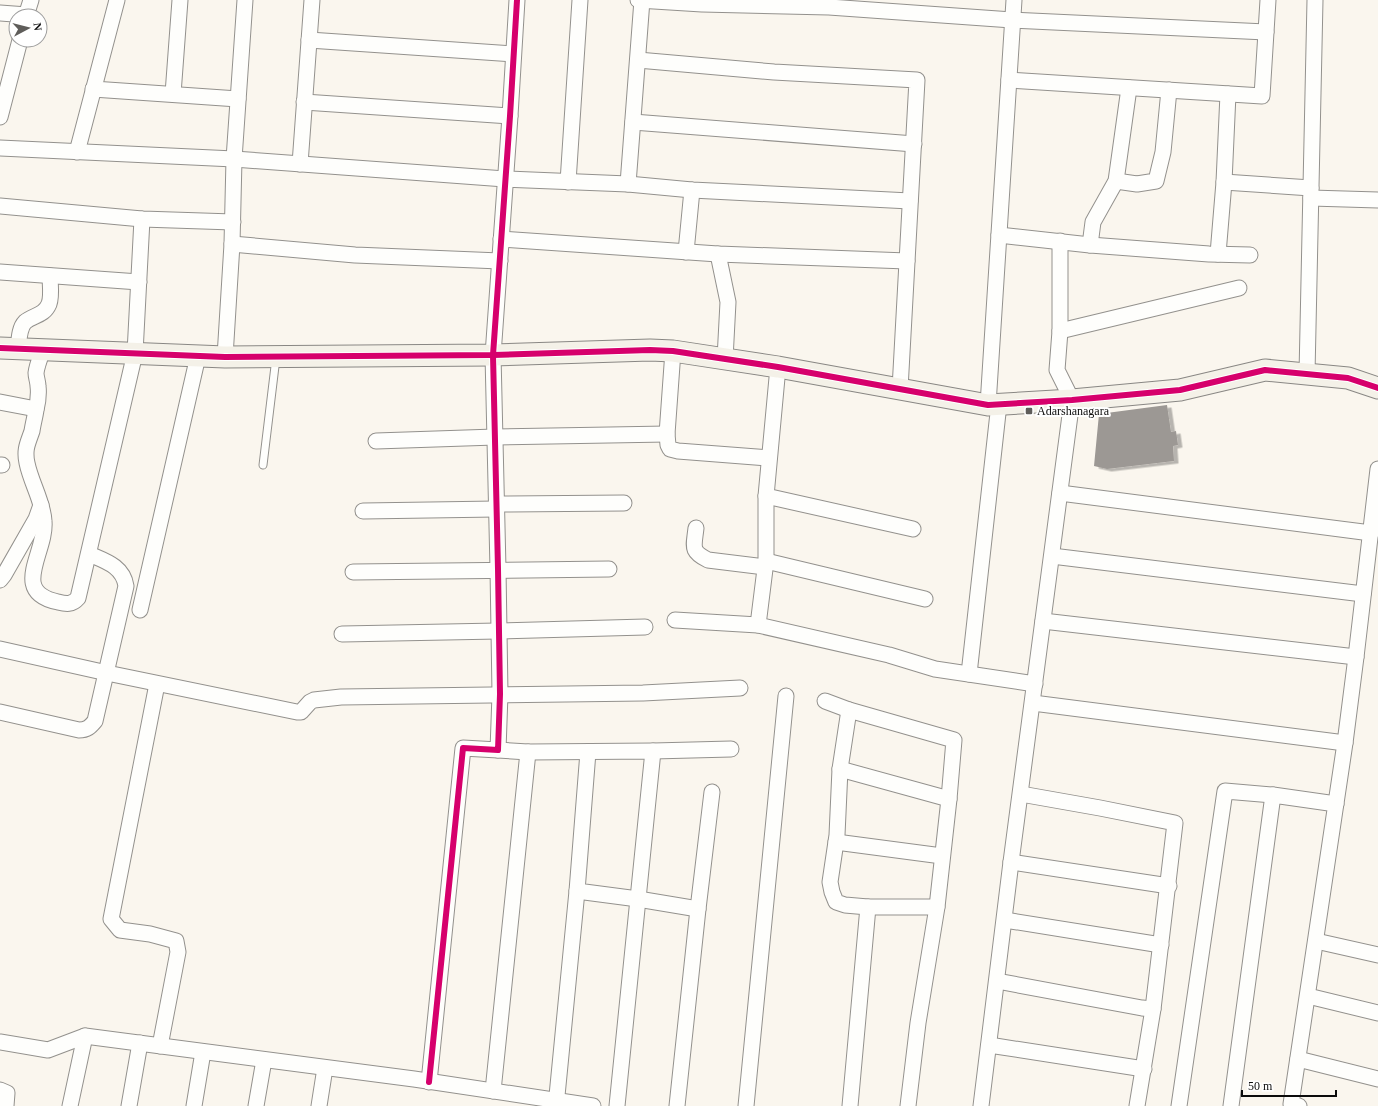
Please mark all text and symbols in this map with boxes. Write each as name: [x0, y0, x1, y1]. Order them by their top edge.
north arrow: [8, 8, 48, 48]
text: N: [31, 22, 44, 32]
place label: Adarshanagara: [1037, 404, 1110, 418]
marker: Adarshanagara: [1024, 406, 1034, 416]
scale bar: [1242, 1072, 1336, 1098]
text: 50 m: [1248, 1079, 1273, 1093]

